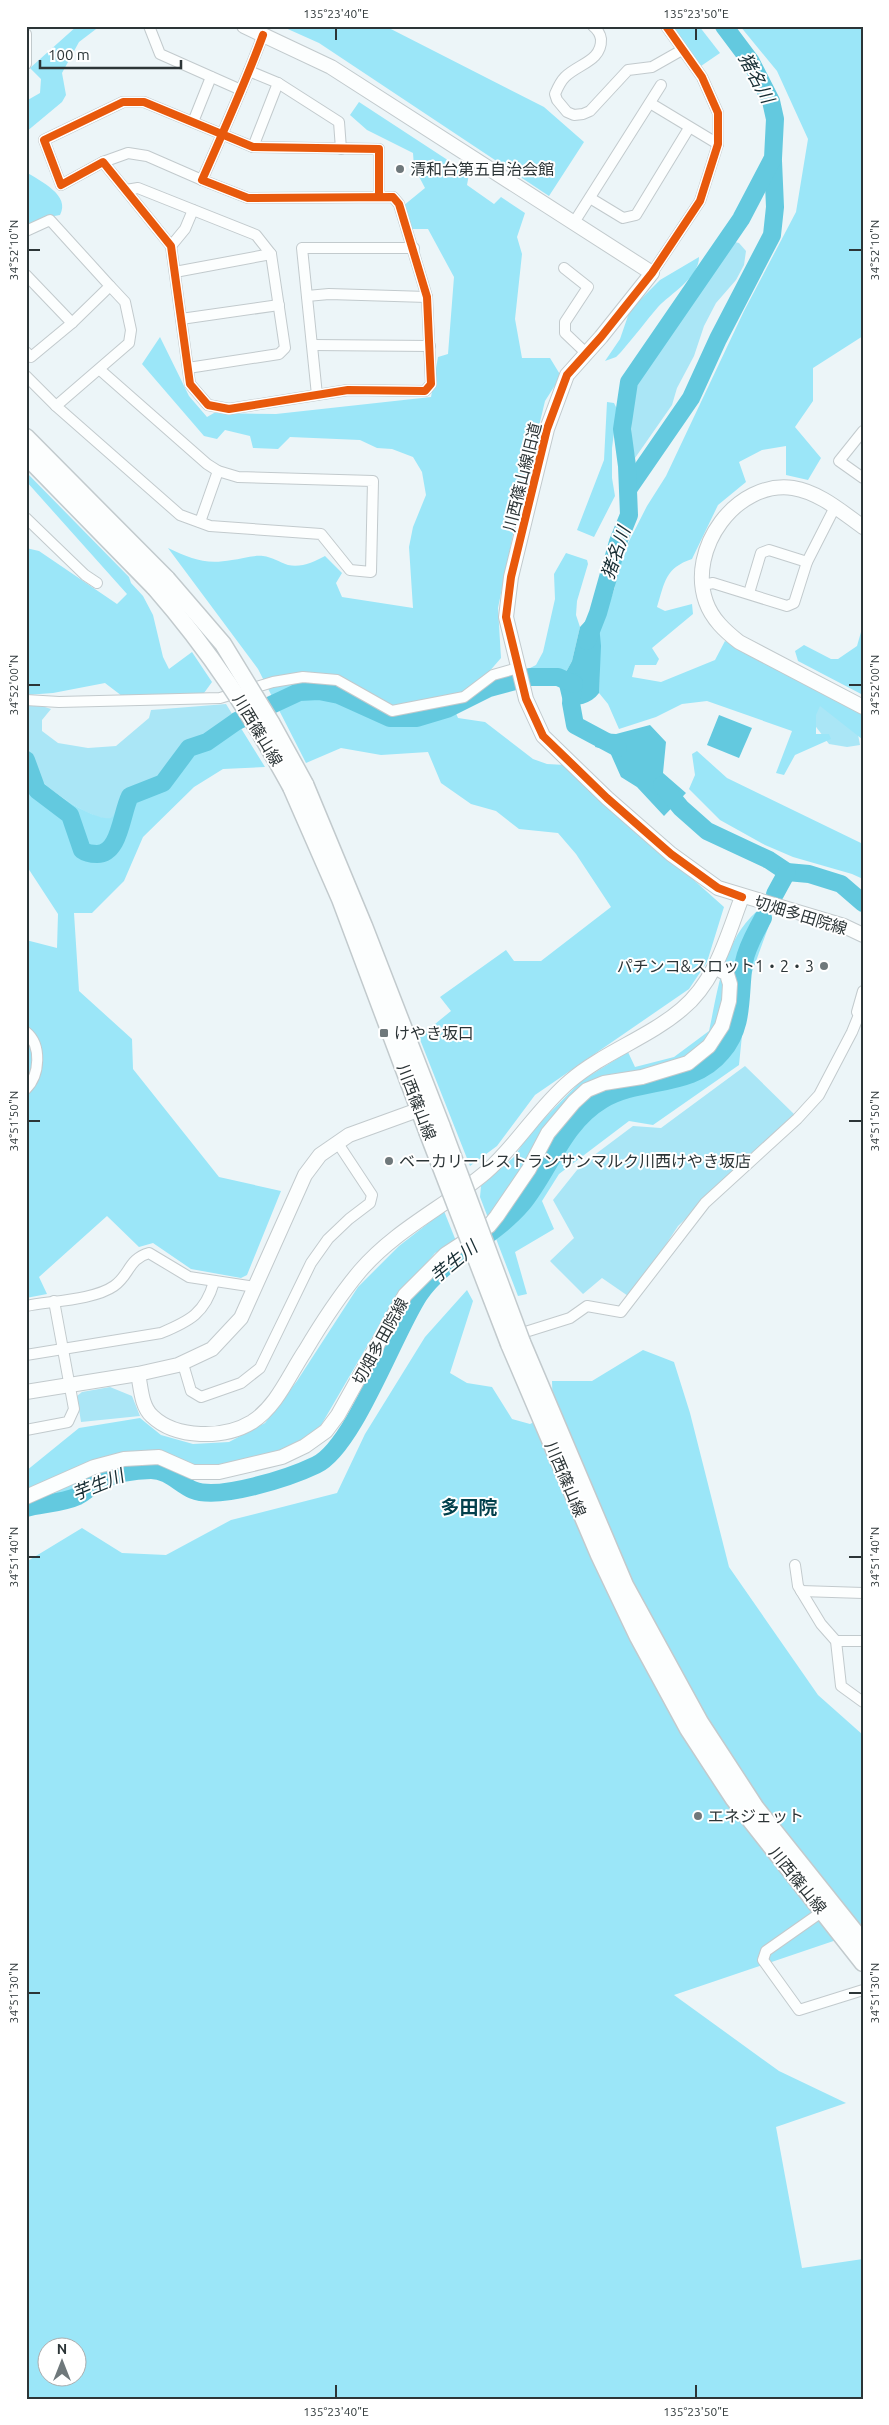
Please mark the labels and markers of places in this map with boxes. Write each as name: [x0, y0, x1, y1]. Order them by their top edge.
place label: 清和台第五自治会館: [410, 160, 554, 178]
marker: 清和台第五自治会館: [394, 163, 406, 175]
place label: パチンコ&スロット1・2・3: [616, 957, 814, 975]
marker: パチンコ&スロット1・2・3: [818, 960, 830, 972]
place label: けやき坂口: [394, 1024, 474, 1042]
marker: けやき坂口: [378, 1027, 390, 1039]
place label: ベーカリーレストランサンマルク川西けやき坂店: [399, 1152, 751, 1170]
marker: ベーカリーレストランサンマルク川西けやき坂店: [383, 1155, 395, 1167]
place label: エネジェット: [708, 1807, 804, 1825]
marker: エネジェット: [692, 1810, 704, 1822]

